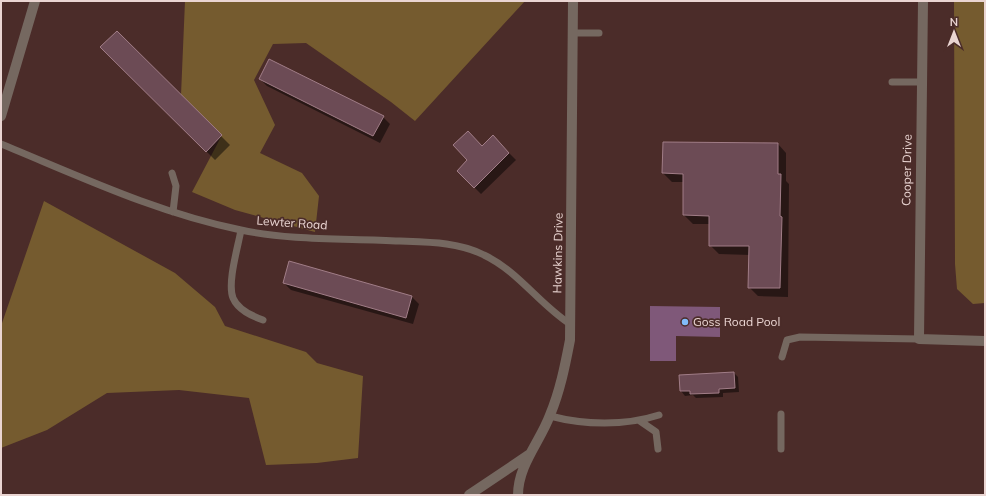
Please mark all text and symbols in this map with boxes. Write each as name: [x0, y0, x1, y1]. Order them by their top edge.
north arrow: [934, 12, 974, 52]
text: N: [950, 15, 958, 29]
street label: Cooper Drive: [898, 134, 915, 206]
street label: Hawkins Drive: [549, 212, 566, 294]
street label: Lewter Road: [256, 213, 328, 232]
place label: Goss Road Pool: [693, 314, 780, 329]
marker: Goss Road Pool: [680, 317, 690, 327]

